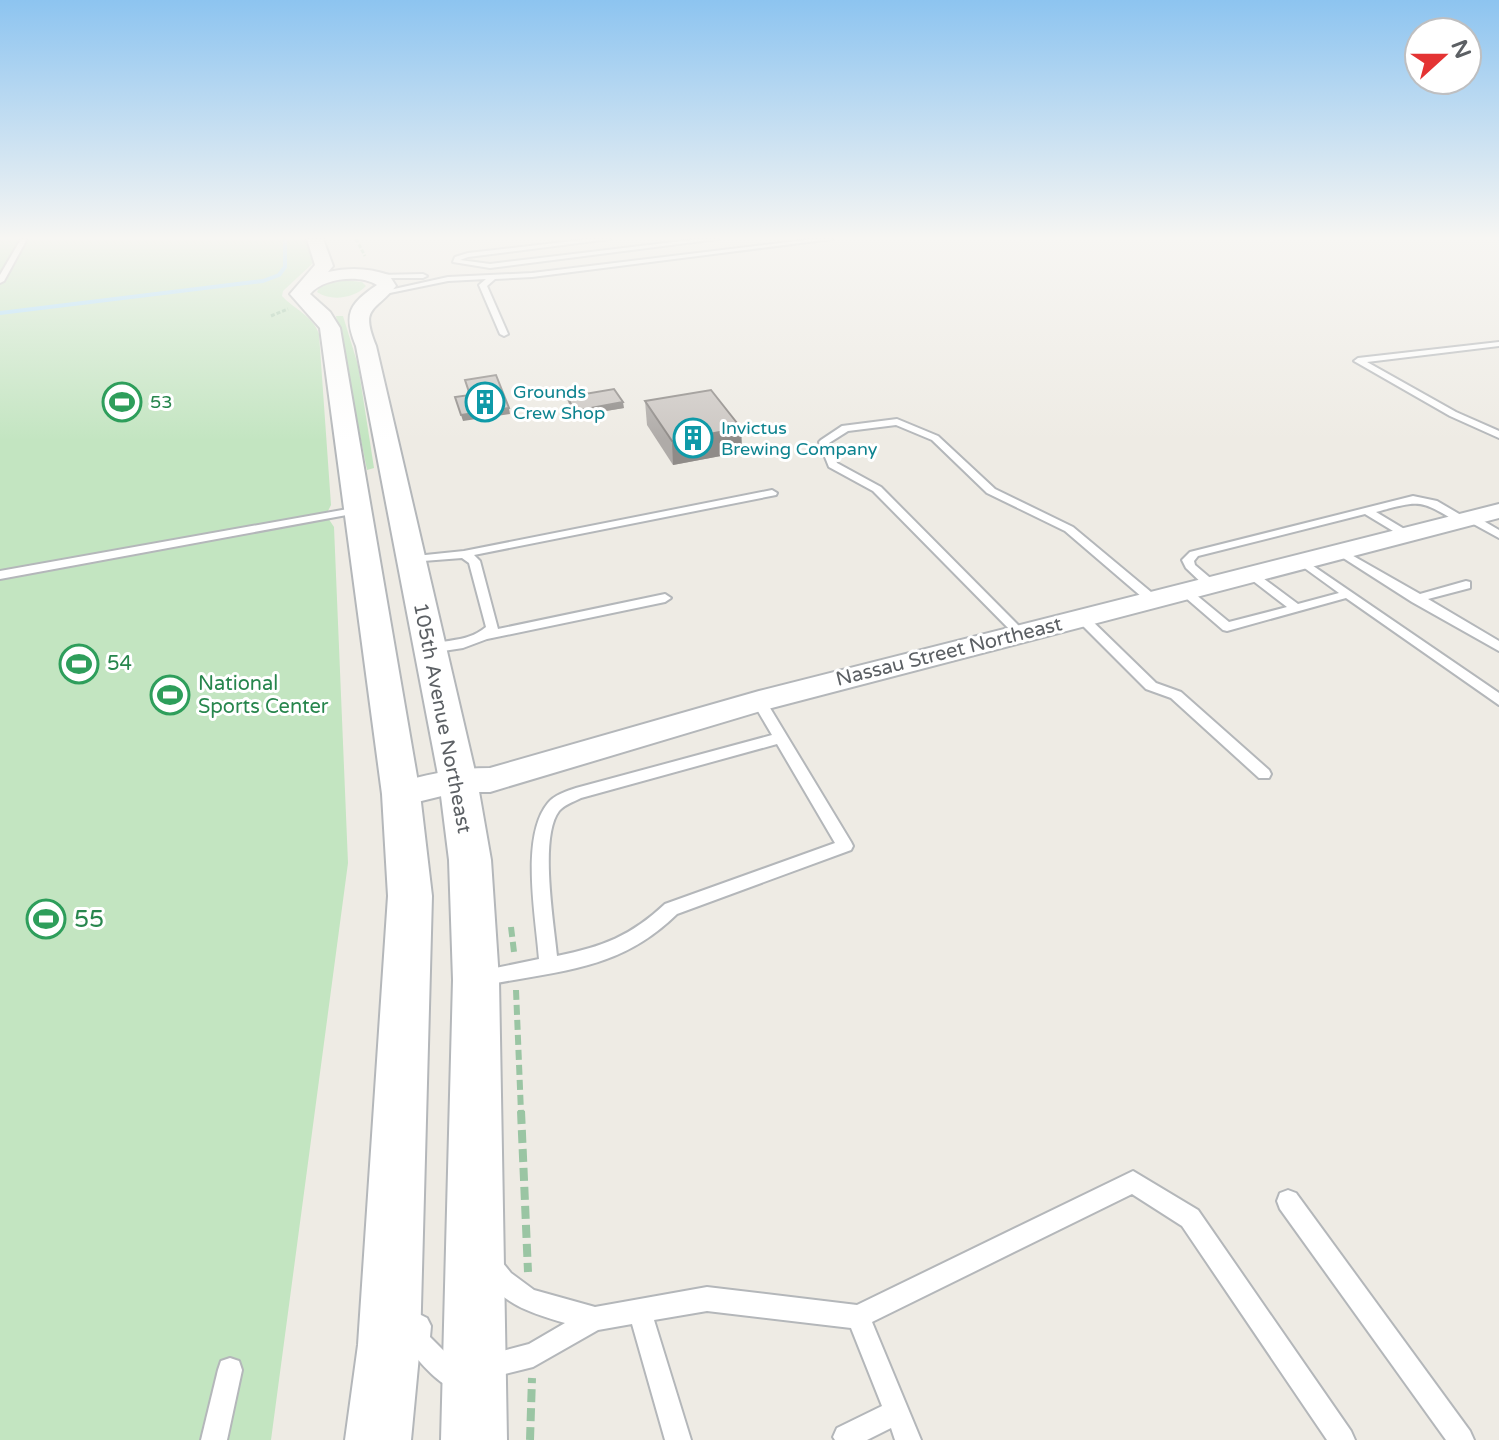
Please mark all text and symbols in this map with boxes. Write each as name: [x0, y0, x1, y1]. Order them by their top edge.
north arrow: [1403, 16, 1483, 96]
text: N: [1445, 36, 1476, 62]
sports icon: 53: [101, 381, 143, 423]
building icon: Grounds Crew Shop: [464, 381, 506, 423]
place label: Grounds Crew Shop: [513, 381, 605, 424]
place label: 53: [150, 391, 173, 413]
building icon: Invictus Brewing Company: [672, 417, 714, 459]
place label: Invictus Brewing Company: [721, 417, 878, 460]
street label: 105th Avenue Northeast: [408, 601, 476, 836]
street label: Nassau Street Northeast: [833, 612, 1065, 692]
sports icon: 54: [58, 643, 100, 685]
place label: 54: [107, 652, 132, 676]
place label: National Sports Center: [198, 672, 329, 719]
sports icon: National Sports Center: [149, 674, 191, 716]
sports icon: 55: [25, 898, 67, 940]
place label: 55: [74, 905, 104, 934]

